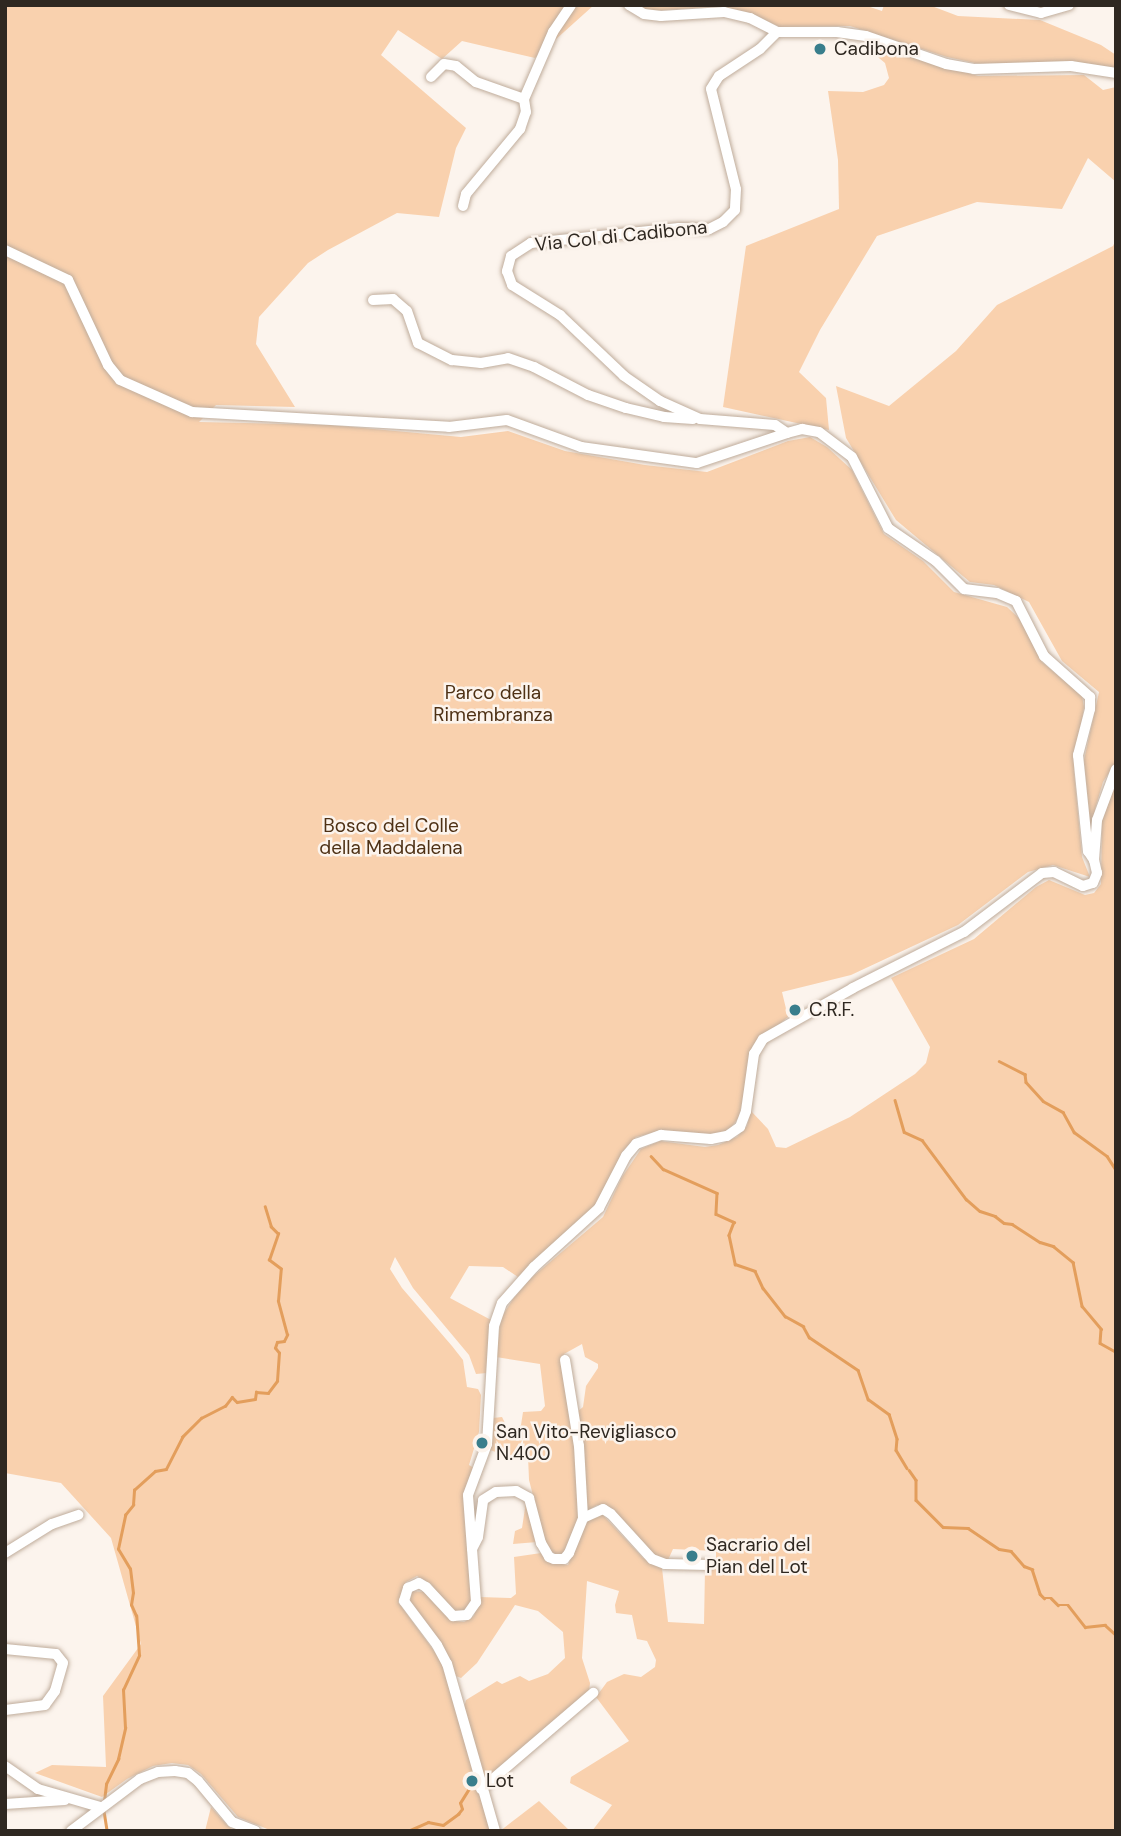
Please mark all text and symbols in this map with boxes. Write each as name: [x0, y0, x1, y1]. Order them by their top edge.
place label: Cadibona: [834, 38, 919, 60]
marker: Cadibona: [812, 41, 828, 57]
street label: Via Col di Cadibona: [534, 216, 708, 256]
park label: Parco della Rimembranza: [433, 682, 553, 726]
park label: Bosco del Colle della Maddalena: [319, 815, 463, 859]
place label: C.R.F.: [809, 999, 854, 1021]
marker: C.R.F.: [787, 1002, 803, 1018]
place label: San Vito-Revigliasco N.400: [496, 1421, 676, 1465]
marker: San Vito-Revigliasco N.400: [474, 1435, 490, 1451]
place label: Sacrario del Pian del Lot: [706, 1534, 810, 1578]
marker: Sacrario del Pian del Lot: [684, 1548, 700, 1564]
place label: Lot: [486, 1770, 514, 1792]
marker: Lot: [464, 1773, 480, 1789]

